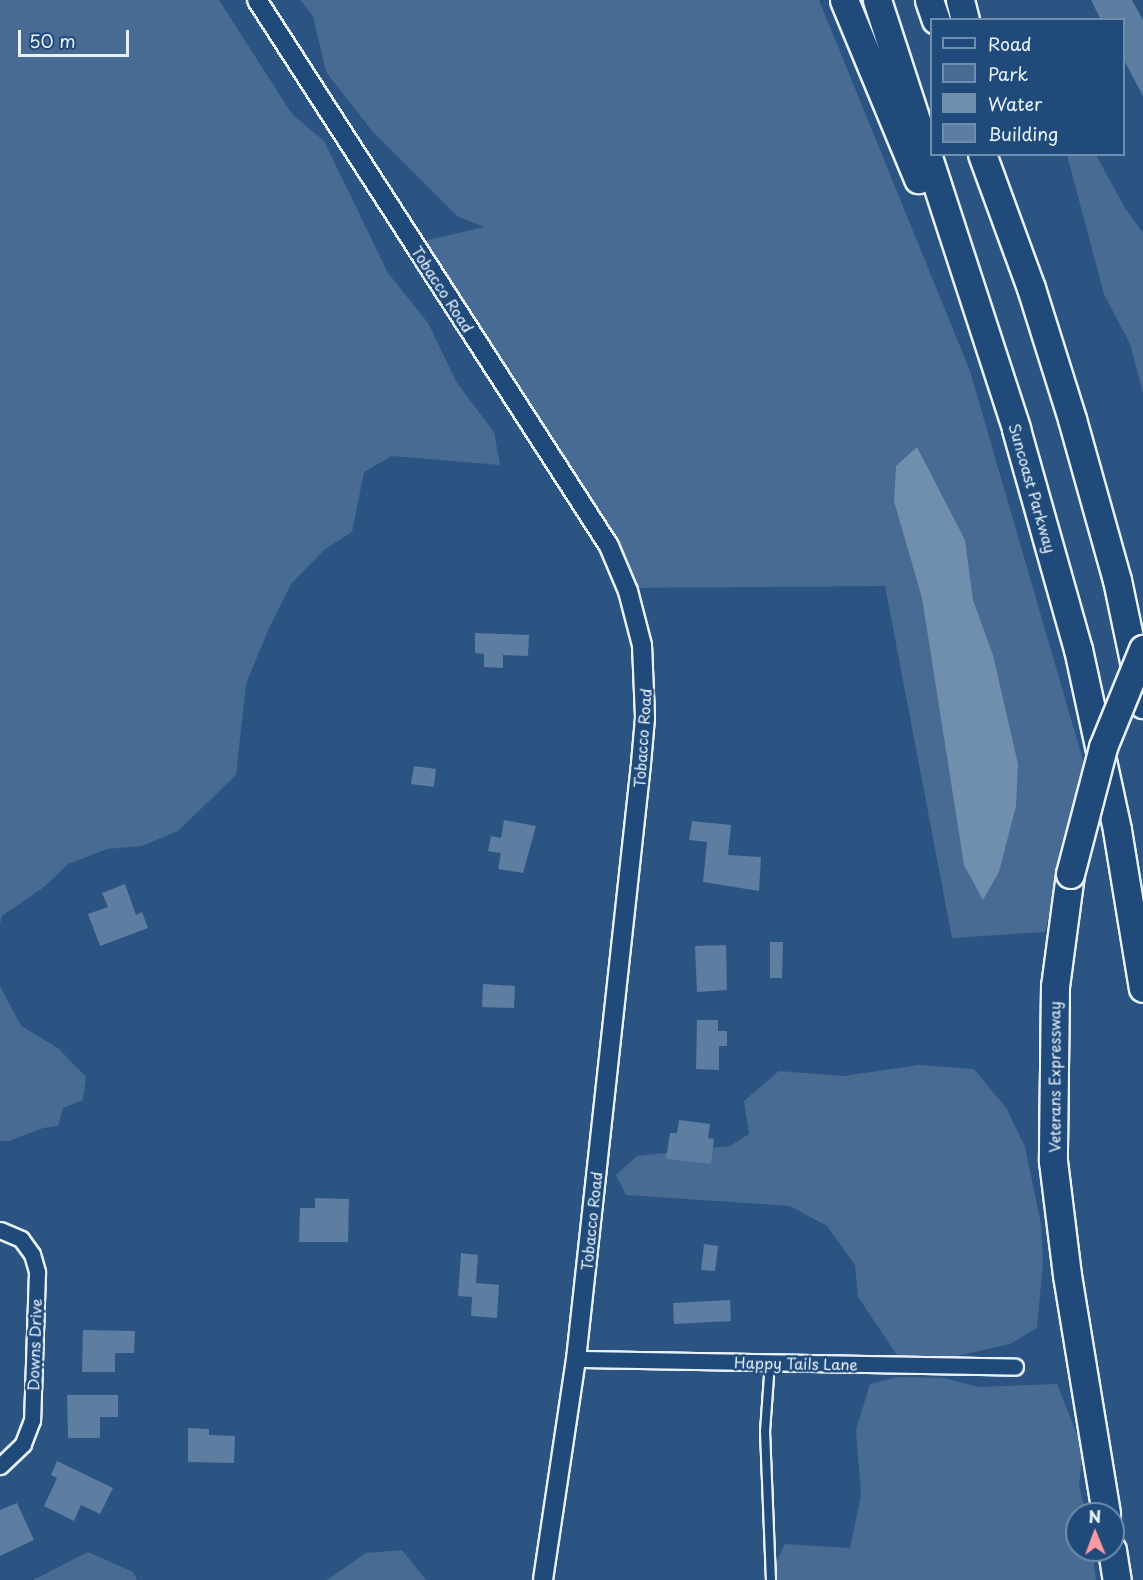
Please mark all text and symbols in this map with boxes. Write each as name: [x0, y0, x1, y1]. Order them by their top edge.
scale bar: [21, 18, 132, 56]
legend: [930, 18, 1125, 156]
text: 50 m: [29, 27, 76, 54]
text: Road: [988, 30, 1032, 57]
text: Park: [988, 60, 1028, 87]
text: Water: [988, 90, 1042, 117]
text: Building: [988, 120, 1058, 147]
street label: Tobacco Road: [408, 243, 478, 335]
street label: Suncoast Parkway: [1006, 421, 1060, 555]
street label: Tobacco Road: [630, 688, 654, 788]
street label: Veterans Expressway: [1045, 1002, 1063, 1152]
street label: Tobacco Road: [577, 1171, 605, 1271]
street label: Downs Drive: [23, 1299, 45, 1391]
street label: Happy Tails Lane: [733, 1353, 859, 1373]
north arrow: [1065, 1502, 1125, 1562]
text: N: [1088, 1504, 1101, 1528]

